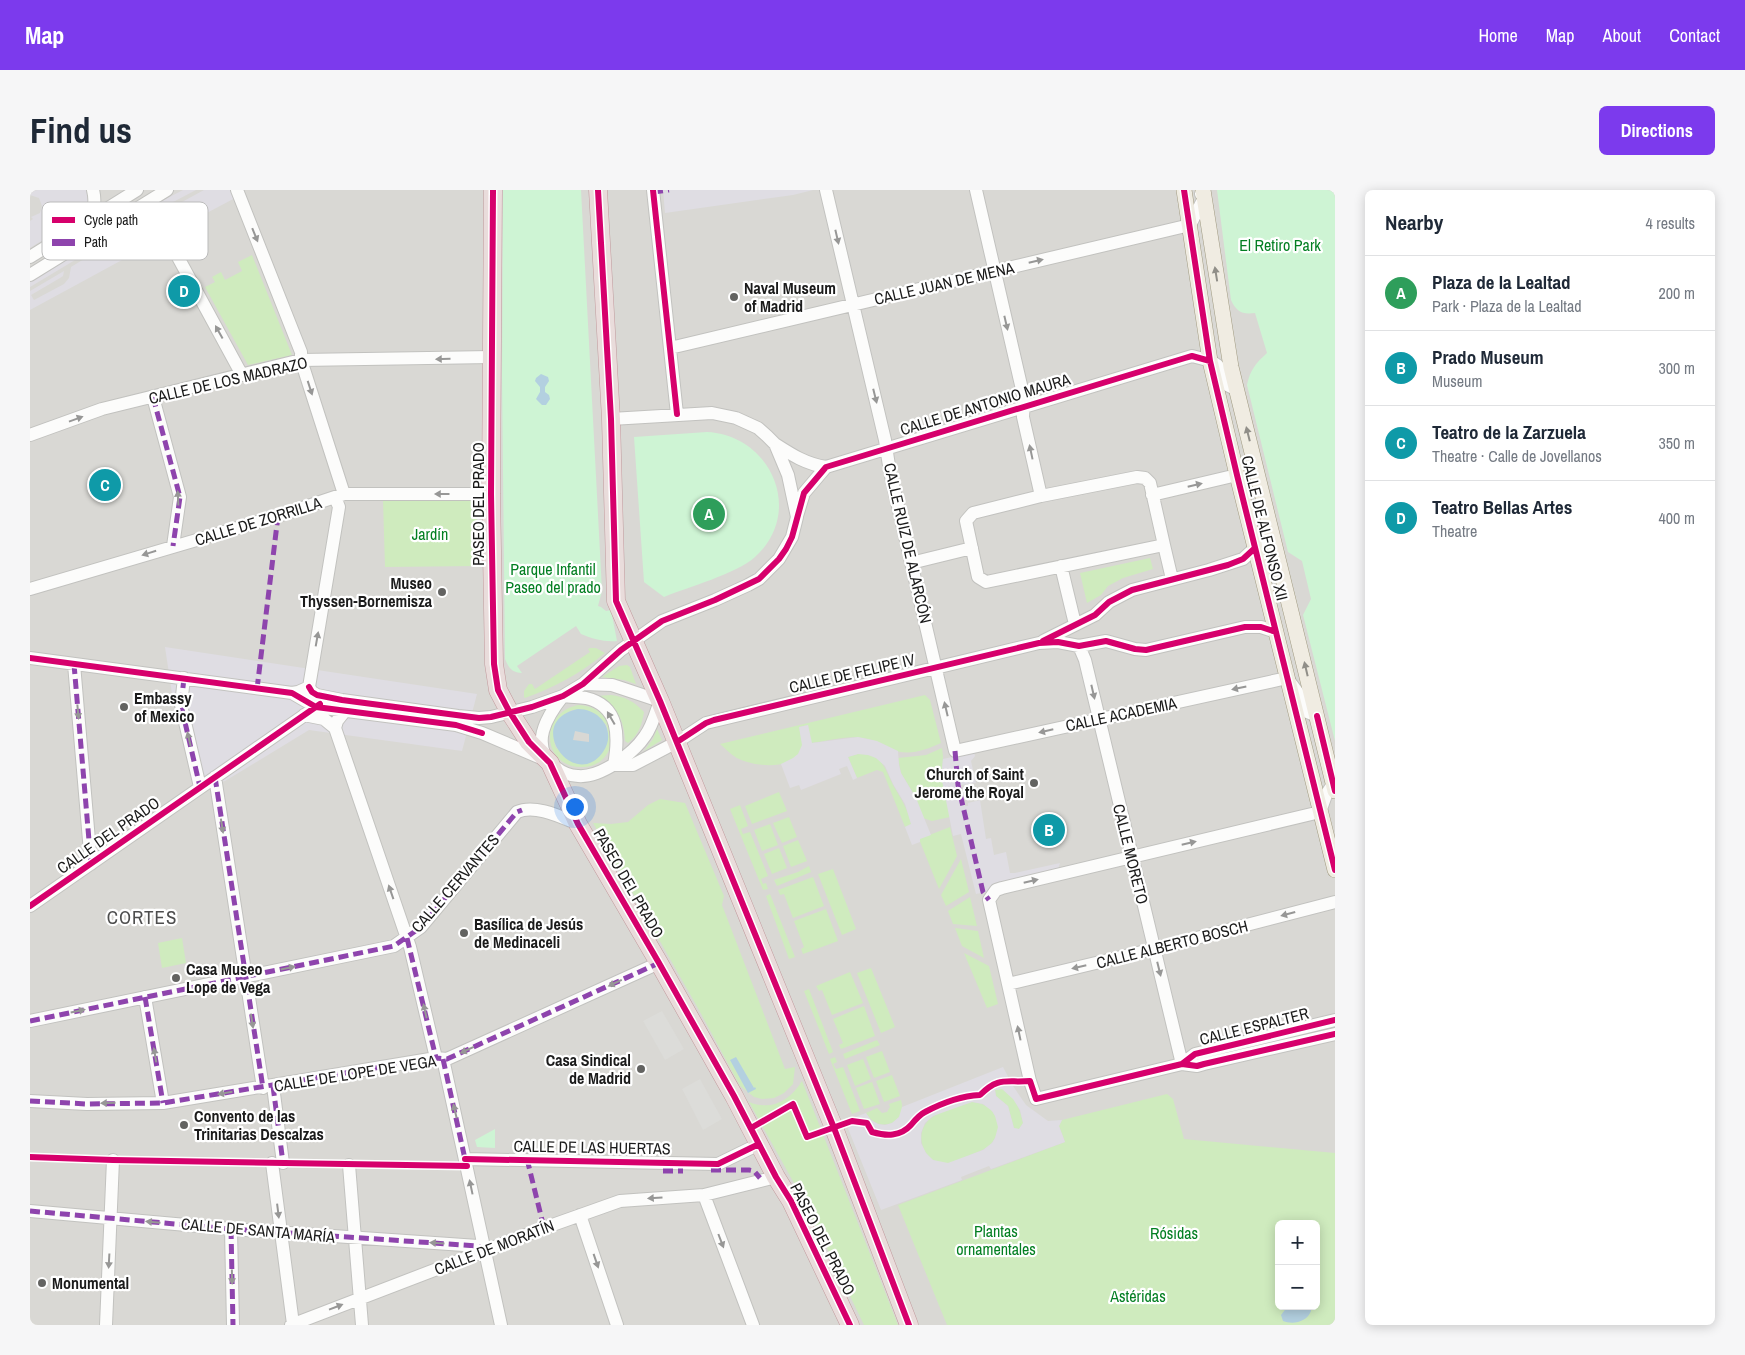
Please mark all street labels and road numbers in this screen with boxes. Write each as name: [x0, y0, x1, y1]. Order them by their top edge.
street label: CALLE JUAN DE MENA: [872, 256, 1016, 310]
street label: CALLE DE LOS MADRAZO: [146, 351, 310, 409]
street label: CALLE DE ANTONIO MAURA: [897, 368, 1073, 440]
street label: PASEO DEL PRADO: [467, 442, 489, 566]
street label: CALLE DE ALFONSO XII: [1236, 453, 1294, 603]
street label: CALLE RUIZ DE ALARCÓN: [879, 461, 937, 625]
street label: CALLE DE ZORRILLA: [192, 491, 324, 551]
street label: CALLE DE FELIPE IV: [787, 648, 917, 698]
street label: CALLE ACADEMIA: [1063, 691, 1179, 737]
street label: CALLE DEL PRADO: [52, 791, 164, 879]
street label: CALLE MORETO: [1108, 802, 1154, 906]
street label: PASEO DEL PRADO: [589, 824, 669, 942]
street label: CALLE CERVANTES: [406, 829, 504, 937]
street label: CALLE ALBERTO BOSCH: [1094, 915, 1250, 973]
street label: CALLE ESPALTER: [1197, 1002, 1311, 1050]
street label: CALLE DE LOPE DE VEGA: [272, 1049, 438, 1097]
street label: CALLE DE LAS HUERTAS: [513, 1135, 671, 1159]
street label: PASEO DEL PRADO: [785, 1179, 861, 1299]
street label: CALLE DE SANTA MARÍA: [180, 1212, 336, 1248]
street label: CALLE DE MORATÍN: [431, 1214, 557, 1280]

